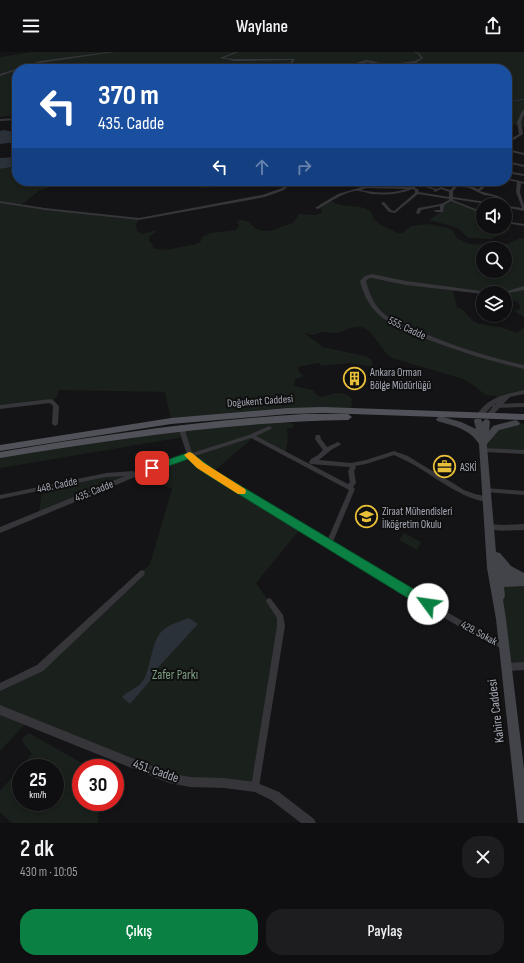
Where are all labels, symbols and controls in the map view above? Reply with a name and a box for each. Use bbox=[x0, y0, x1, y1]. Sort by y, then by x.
icon: menu bbox=[20, 15, 42, 37]
icon: share bbox=[482, 15, 504, 37]
text: Waylane bbox=[236, 16, 288, 37]
text: 370 m bbox=[98, 79, 159, 112]
icon: left bbox=[32, 80, 84, 132]
text: 435. Cadde bbox=[98, 113, 164, 134]
icon: left bbox=[209, 156, 231, 178]
icon: ahead bbox=[251, 156, 273, 178]
icon: right bbox=[293, 156, 315, 178]
map controls bbox=[476, 198, 512, 322]
button: sound bbox=[476, 198, 512, 234]
button: search bbox=[476, 242, 512, 278]
button: layers bbox=[476, 286, 512, 322]
street label: 555. Cadde bbox=[386, 314, 428, 342]
building icon: Ankara Orman Bölge Müdürlüğü bbox=[342, 365, 368, 391]
place label: Ankara Orman Bölge Müdürlüğü bbox=[369, 366, 432, 392]
street label: Doğukent Caddesi bbox=[227, 392, 293, 410]
pin bbox=[135, 451, 169, 485]
office icon: ASKİ bbox=[431, 454, 457, 480]
icon: arrive bbox=[141, 457, 163, 479]
place label: ASKİ bbox=[459, 460, 477, 474]
street label: 448. Cadde bbox=[36, 474, 78, 496]
street label: 435. Cadde bbox=[73, 477, 115, 505]
school or university icon: Ziraat Mühendisleri İlköğretim Okulu bbox=[353, 504, 379, 530]
place label: Ziraat Mühendisleri İlköğretim Okulu bbox=[382, 505, 452, 531]
position arrow bbox=[407, 583, 449, 625]
street label: 429. Sokak bbox=[458, 618, 500, 648]
park label: Zafer Parkı bbox=[152, 667, 198, 683]
street label: Kahire Caddesi bbox=[484, 678, 508, 744]
street label: 451. Cadde bbox=[131, 756, 181, 786]
speed limit sign: 30 bbox=[72, 759, 124, 811]
text: 25 bbox=[29, 768, 47, 792]
text: km/h bbox=[29, 789, 47, 801]
text: 2 dk bbox=[20, 834, 54, 863]
button: close bbox=[462, 836, 504, 878]
text: 430 m · 10:05 bbox=[20, 864, 78, 880]
button: Çıkış bbox=[20, 909, 258, 955]
button: Paylaş bbox=[266, 909, 504, 955]

